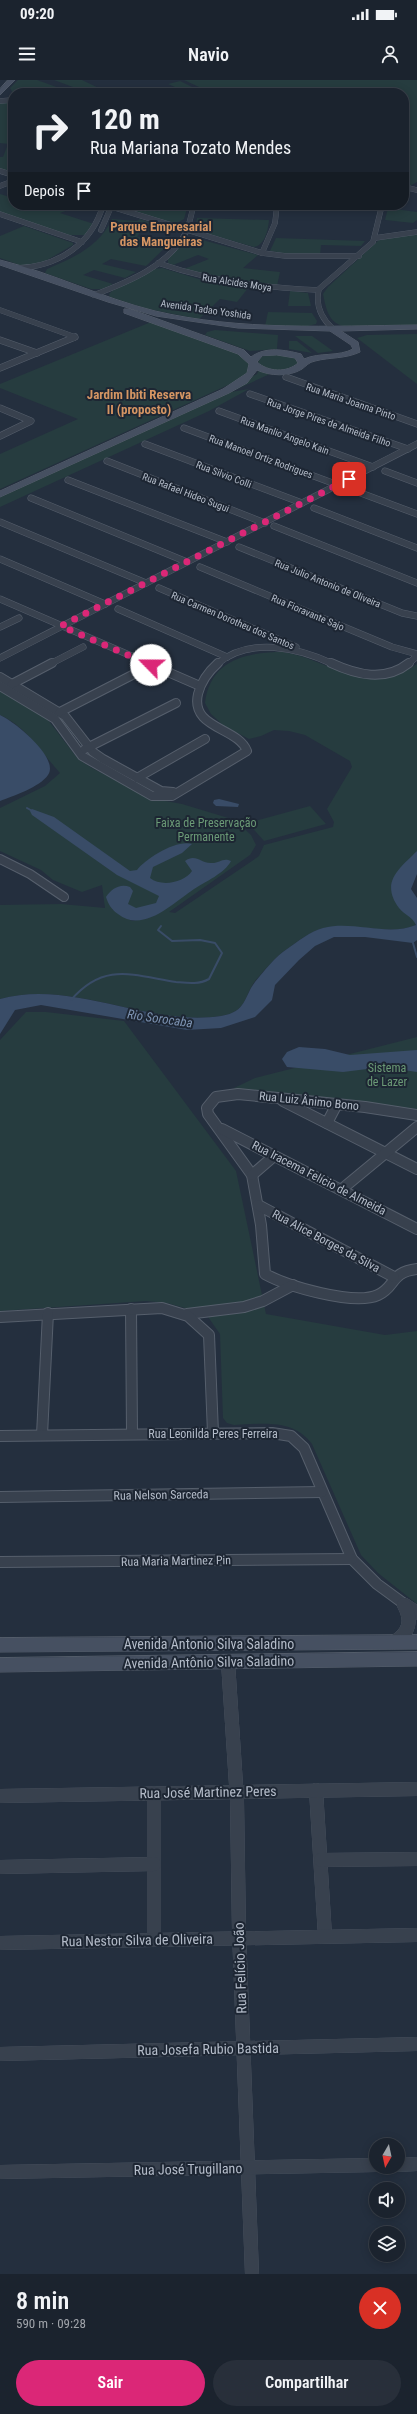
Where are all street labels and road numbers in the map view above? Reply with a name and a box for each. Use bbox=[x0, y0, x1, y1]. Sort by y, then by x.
street label: Rua Alcides Moya bbox=[201, 272, 273, 293]
street label: Avenida Tadao Yoshida bbox=[160, 298, 252, 321]
street label: Rua Maria Joanna Pinto bbox=[305, 381, 397, 422]
street label: Rua Jorge Pires de Almeida Filho bbox=[266, 396, 392, 449]
street label: Rua Manlio Angelo Kain bbox=[239, 414, 331, 457]
street label: Rua Manoel Ortiz Rodrigues bbox=[207, 433, 315, 481]
street label: Rua Silvio Colli bbox=[195, 459, 253, 490]
street label: Rua Rafael Hideo Sugui bbox=[141, 471, 231, 514]
street label: Rua Julio Antonio de Oliveira bbox=[273, 557, 383, 610]
street label: Rua Carmen Dorotheu dos Santos bbox=[170, 590, 296, 652]
street label: Rua Fioravante Sajo bbox=[270, 592, 346, 633]
street label: Rua Luiz Ânimo Bono bbox=[258, 1088, 360, 1113]
street label: Rua Iracema Felício de Almeida bbox=[250, 1138, 389, 1218]
street label: Rua Alice Borges da Silva bbox=[270, 1207, 382, 1275]
street label: Rua Leonilda Peres Ferreira bbox=[148, 1427, 278, 1441]
street label: Rua Nelson Sarceda bbox=[113, 1487, 209, 1503]
street label: Rua Maria Martinez Pin bbox=[121, 1553, 231, 1569]
street label: Avenida Antonio Silva Saladino bbox=[124, 1636, 294, 1652]
street label: Avenida Antônio Silva Saladino bbox=[124, 1653, 294, 1671]
street label: Rua José Martinez Peres bbox=[139, 1783, 277, 1801]
street label: Rua Felício João bbox=[230, 1922, 250, 2014]
street label: Rua Nestor Silva de Oliveira bbox=[61, 1931, 213, 1949]
street label: Rua Josefa Rubio Bastida bbox=[137, 2040, 279, 2058]
street label: Rua José Trugillano bbox=[134, 2160, 242, 2178]

